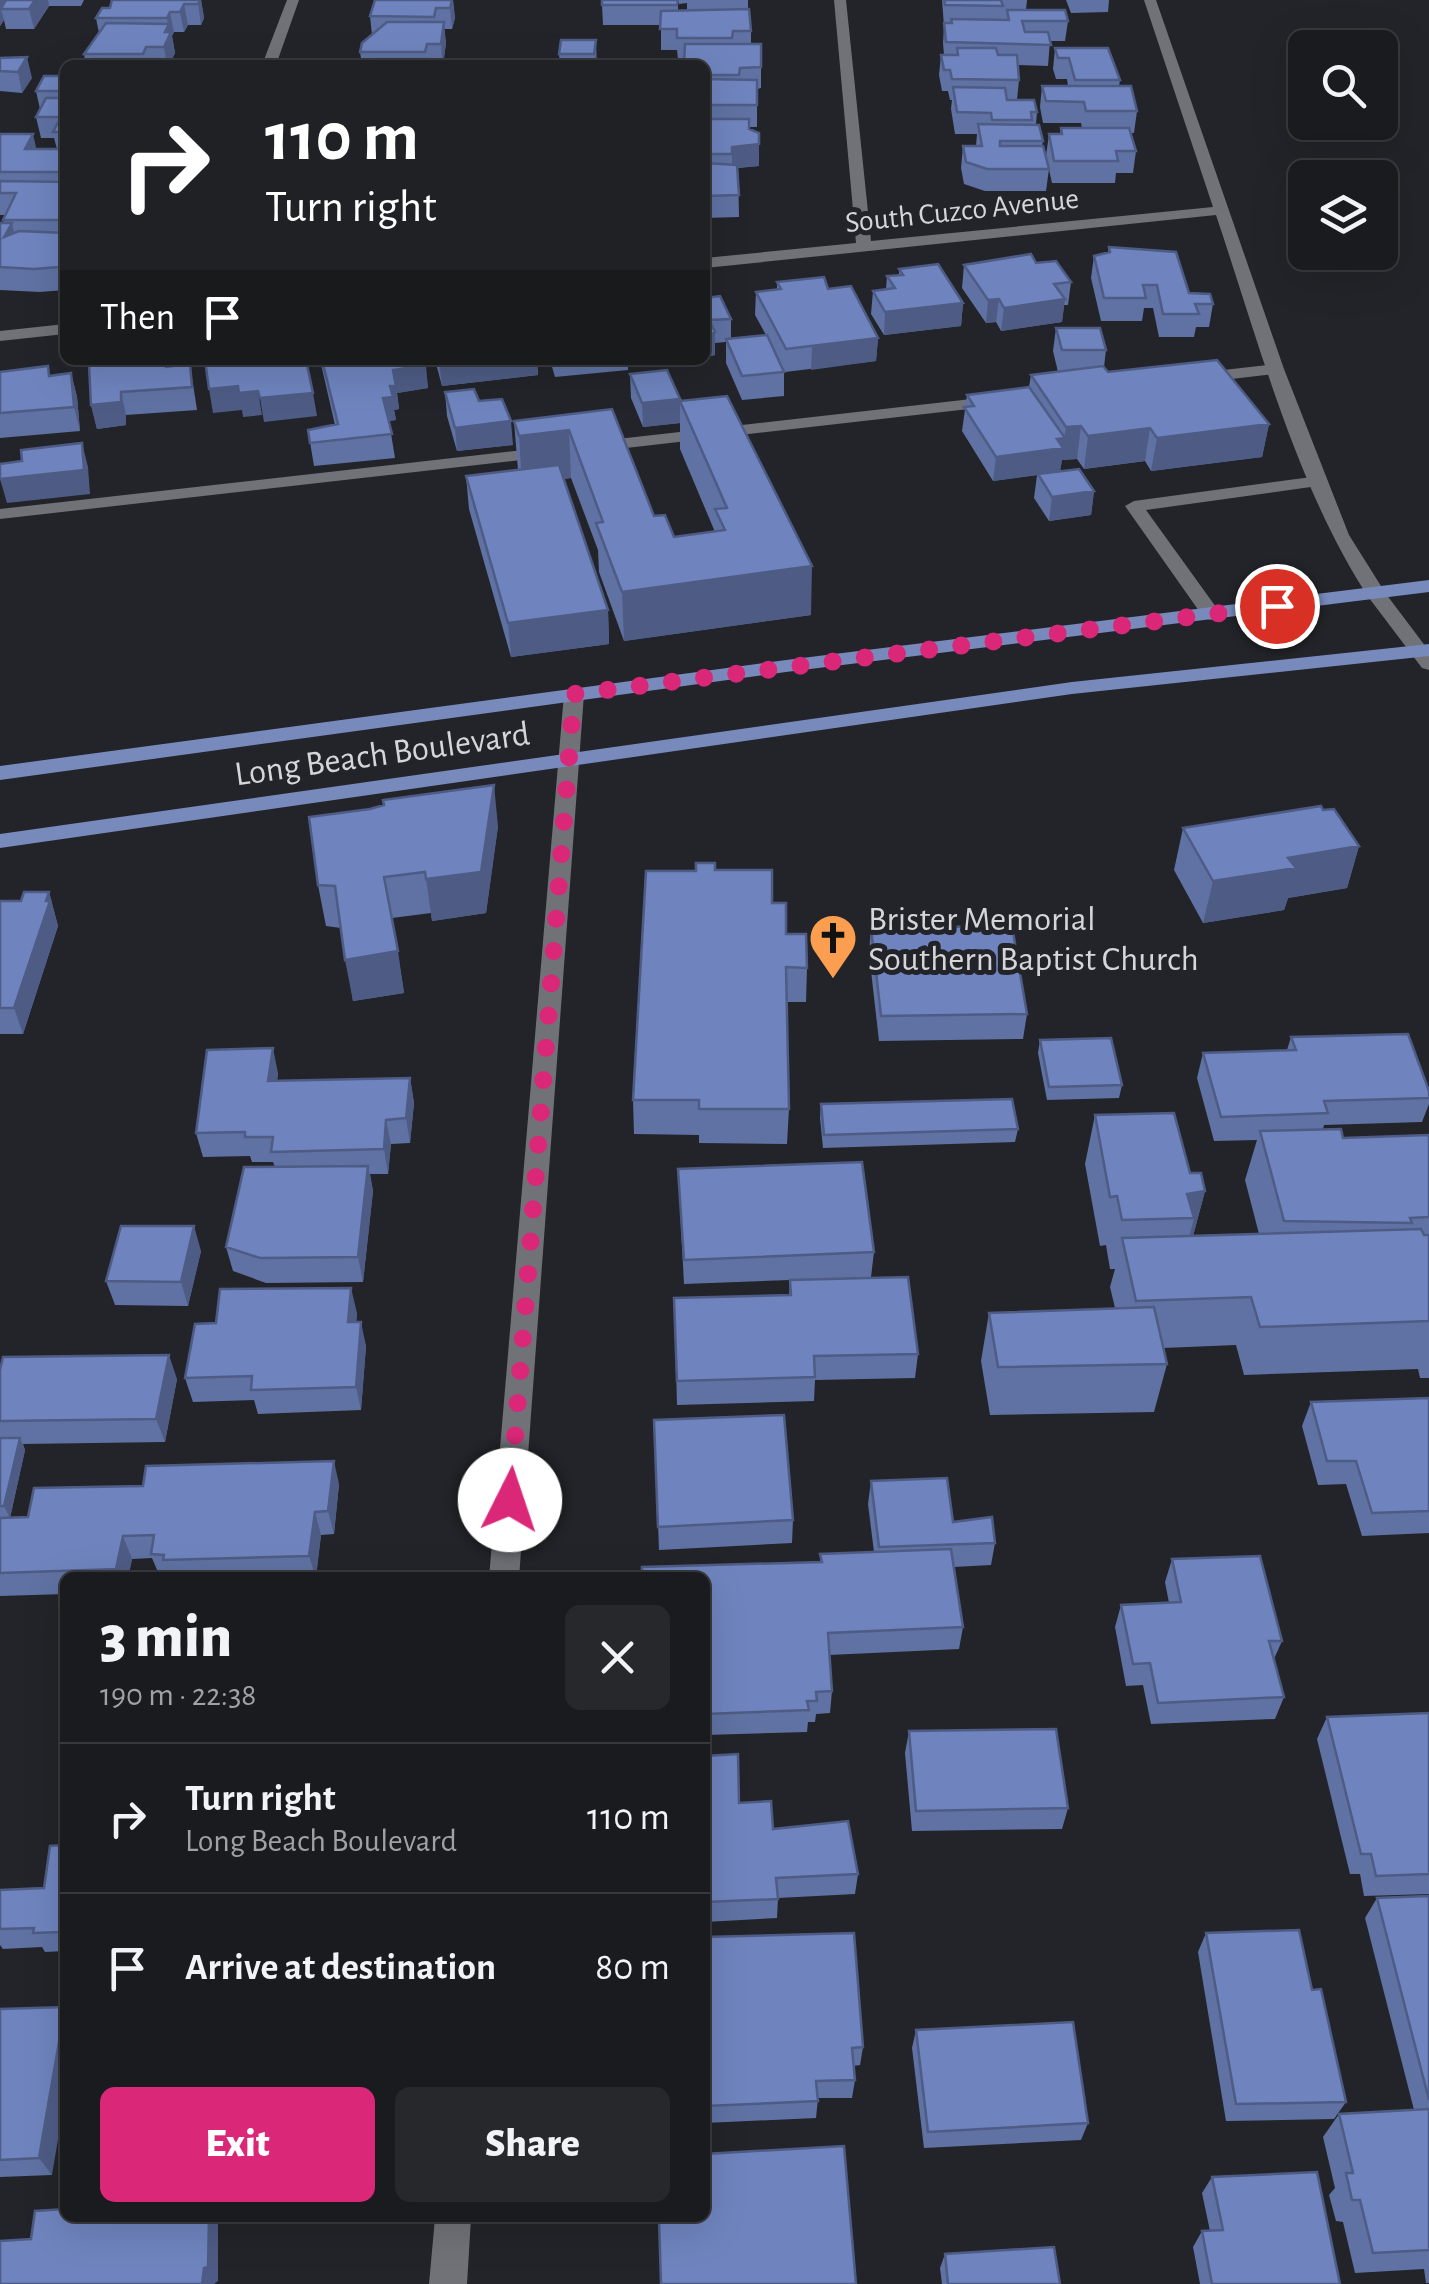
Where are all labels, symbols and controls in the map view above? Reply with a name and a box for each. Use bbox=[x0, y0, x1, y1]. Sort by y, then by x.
map controls bbox=[1288, 30, 1398, 270]
button: search bbox=[1288, 30, 1398, 140]
icon: right bbox=[100, 100, 230, 230]
text: 110 m bbox=[265, 103, 419, 173]
button: layers bbox=[1288, 160, 1398, 270]
street label: South Cuzco Avenue bbox=[844, 184, 1080, 238]
text: Turn right bbox=[265, 185, 437, 230]
icon: arrive bbox=[195, 290, 250, 345]
text: Then bbox=[100, 299, 175, 337]
pin bbox=[1235, 564, 1320, 649]
icon: arrive bbox=[1250, 579, 1305, 634]
street label: Long Beach Boulevard bbox=[232, 716, 532, 793]
place label: Brister Memorial Southern Baptist Church bbox=[868, 902, 1199, 977]
church icon: Brister Memorial Southern Baptist Church bbox=[807, 912, 859, 980]
position arrow bbox=[458, 1448, 562, 1552]
button: close bbox=[565, 1605, 670, 1710]
text: 3 min bbox=[100, 1608, 232, 1668]
text: 190 m · 22:38 bbox=[100, 1679, 257, 1711]
text: Turn right bbox=[185, 1780, 335, 1818]
icon: right bbox=[100, 1791, 155, 1846]
text: 110 m bbox=[587, 1799, 670, 1837]
text: Long Beach Boulevard bbox=[185, 1825, 457, 1857]
icon: arrive bbox=[100, 1941, 155, 1996]
text: Arrive at destination bbox=[185, 1949, 496, 1987]
text: 80 m bbox=[595, 1949, 670, 1987]
button: Exit bbox=[100, 2087, 375, 2202]
button: Share bbox=[395, 2087, 670, 2202]

